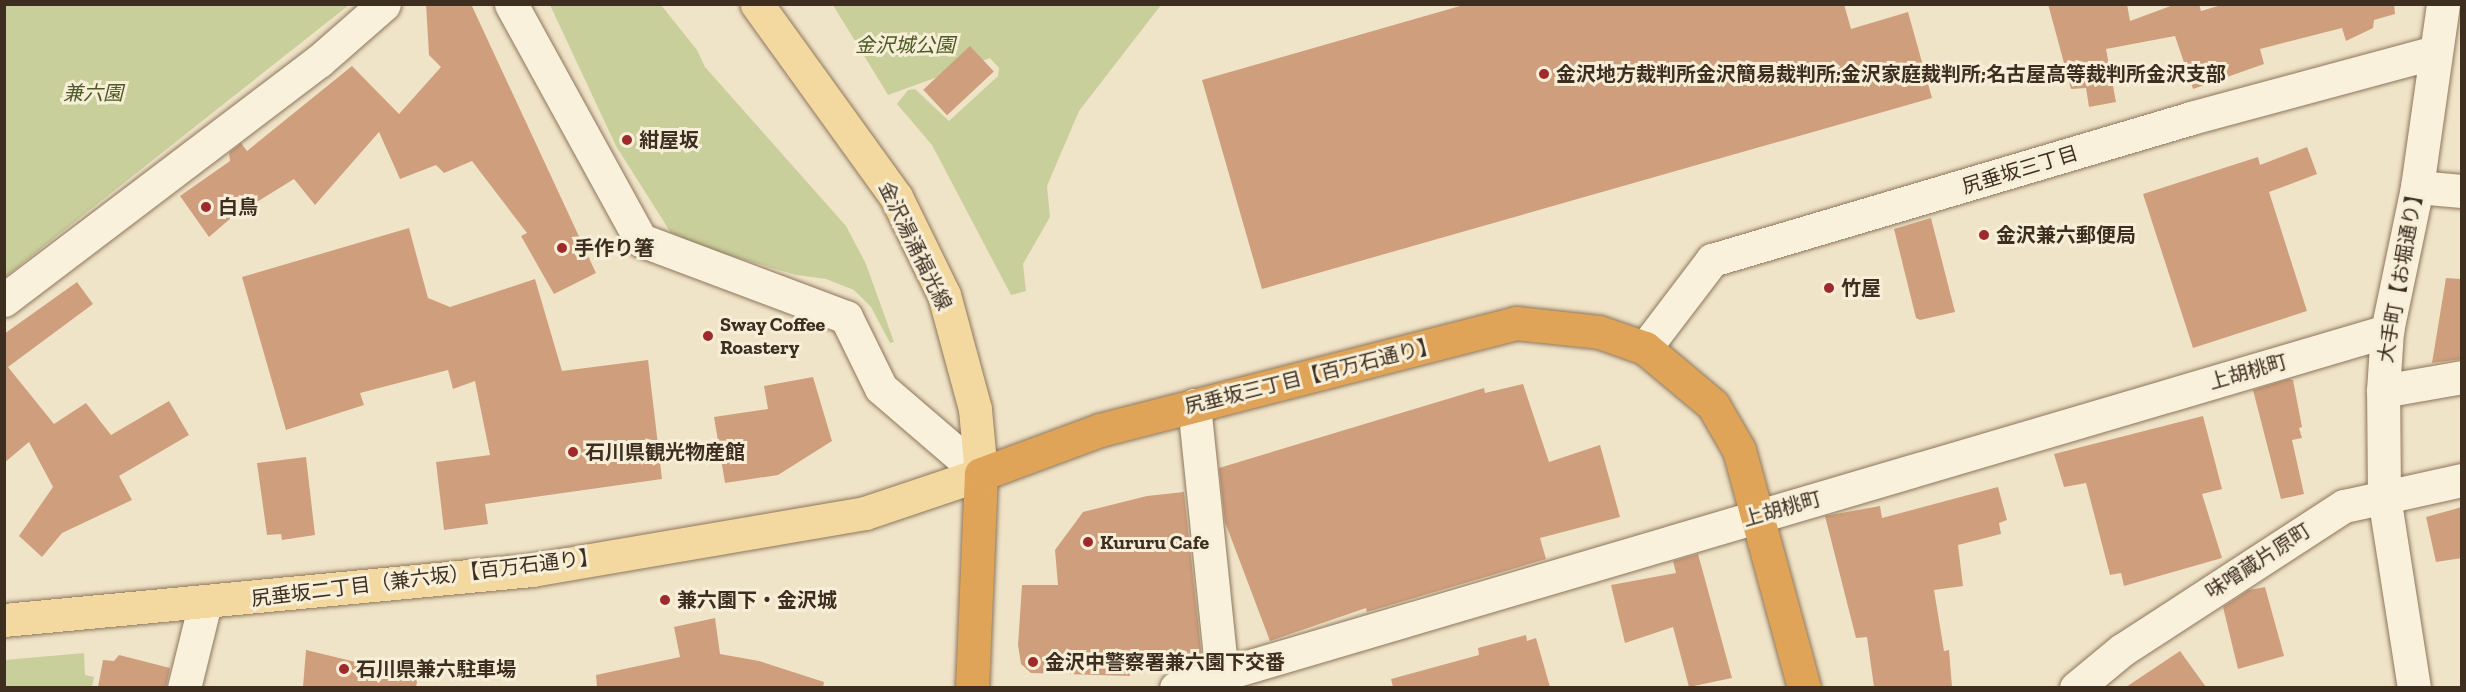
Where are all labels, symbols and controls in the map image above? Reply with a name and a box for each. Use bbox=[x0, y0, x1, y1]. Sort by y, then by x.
park label: 金沢城公園 bbox=[855, 33, 955, 57]
place label: 金沢地方裁判所金沢簡易裁判所;金沢家庭裁判所;名古屋高等裁判所金沢支部 bbox=[1556, 62, 2226, 86]
marker: 金沢地方裁判所金沢簡易裁判所;金沢家庭裁判所;名古屋高等裁判所金沢支部 bbox=[1537, 67, 1551, 81]
park label: 兼六園 bbox=[63, 81, 123, 105]
place label: 紺屋坂 bbox=[639, 128, 699, 152]
marker: 紺屋坂 bbox=[620, 133, 634, 147]
street label: 尻垂坂三丁目 bbox=[1959, 141, 2081, 199]
street label: 金沢湯涌福光線 bbox=[874, 178, 956, 314]
street label: 大手町【お堀通り】 bbox=[2374, 183, 2428, 365]
place label: 白鳥 bbox=[218, 195, 258, 219]
marker: 白鳥 bbox=[199, 200, 213, 214]
place label: 金沢兼六郵便局 bbox=[1996, 223, 2136, 247]
marker: 金沢兼六郵便局 bbox=[1977, 228, 1991, 242]
place label: 手作り箸 bbox=[574, 236, 654, 260]
marker: 手作り箸 bbox=[555, 241, 569, 255]
place label: 竹屋 bbox=[1841, 276, 1881, 300]
marker: 竹屋 bbox=[1822, 281, 1836, 295]
place label: Sway Coffee Roastery bbox=[720, 312, 826, 359]
marker: Sway Coffee Roastery bbox=[701, 329, 715, 343]
street label: 尻垂坂三丁目【百万石通り】 bbox=[1182, 333, 1440, 419]
street label: 上胡桃町 bbox=[2206, 349, 2290, 395]
place label: 石川県観光物産館 bbox=[585, 440, 745, 464]
marker: 石川県観光物産館 bbox=[566, 445, 580, 459]
street label: 上胡桃町 bbox=[1740, 486, 1824, 532]
street label: 味噌蔵片原町 bbox=[2201, 518, 2315, 604]
place label: Kururu Cafe bbox=[1100, 530, 1209, 554]
marker: Kururu Cafe bbox=[1081, 535, 1095, 549]
street label: 尻垂坂二丁目（兼六坂）【百万石通り】 bbox=[250, 545, 600, 611]
place label: 兼六園下・金沢城 bbox=[677, 588, 837, 612]
marker: 兼六園下・金沢城 bbox=[658, 593, 672, 607]
place label: 金沢中警察署兼六園下交番 bbox=[1045, 650, 1285, 674]
marker: 金沢中警察署兼六園下交番 bbox=[1026, 655, 1040, 669]
place label: 石川県兼六駐車場 bbox=[356, 657, 516, 681]
marker: 石川県兼六駐車場 bbox=[337, 662, 351, 676]

